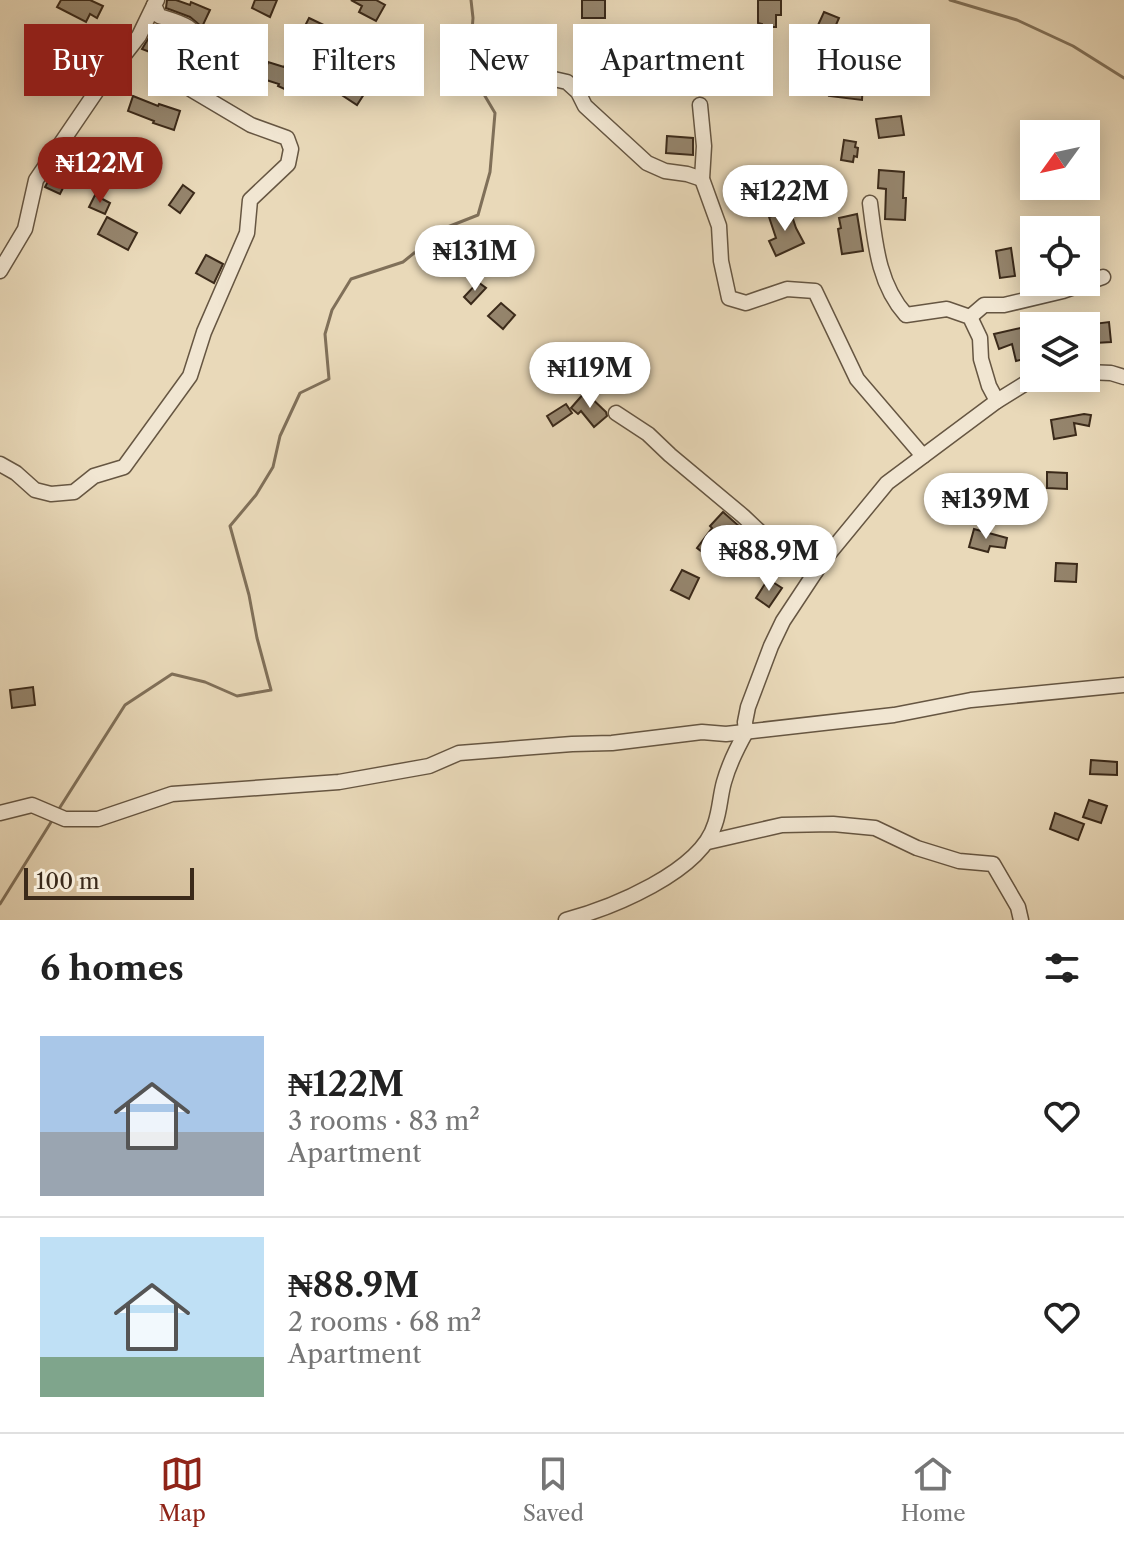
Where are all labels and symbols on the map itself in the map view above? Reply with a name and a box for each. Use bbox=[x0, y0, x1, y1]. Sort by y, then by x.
north arrow bbox=[1020, 120, 1100, 200]
pin: ₦122M bbox=[44, 137, 156, 205]
pin: ₦122M bbox=[729, 165, 841, 233]
pin: ₦131M bbox=[419, 225, 531, 293]
pin: ₦119M bbox=[534, 342, 646, 410]
pin: ₦139M bbox=[930, 473, 1042, 541]
pin: ₦88.9M bbox=[704, 525, 834, 593]
scale bar bbox=[24, 864, 194, 900]

